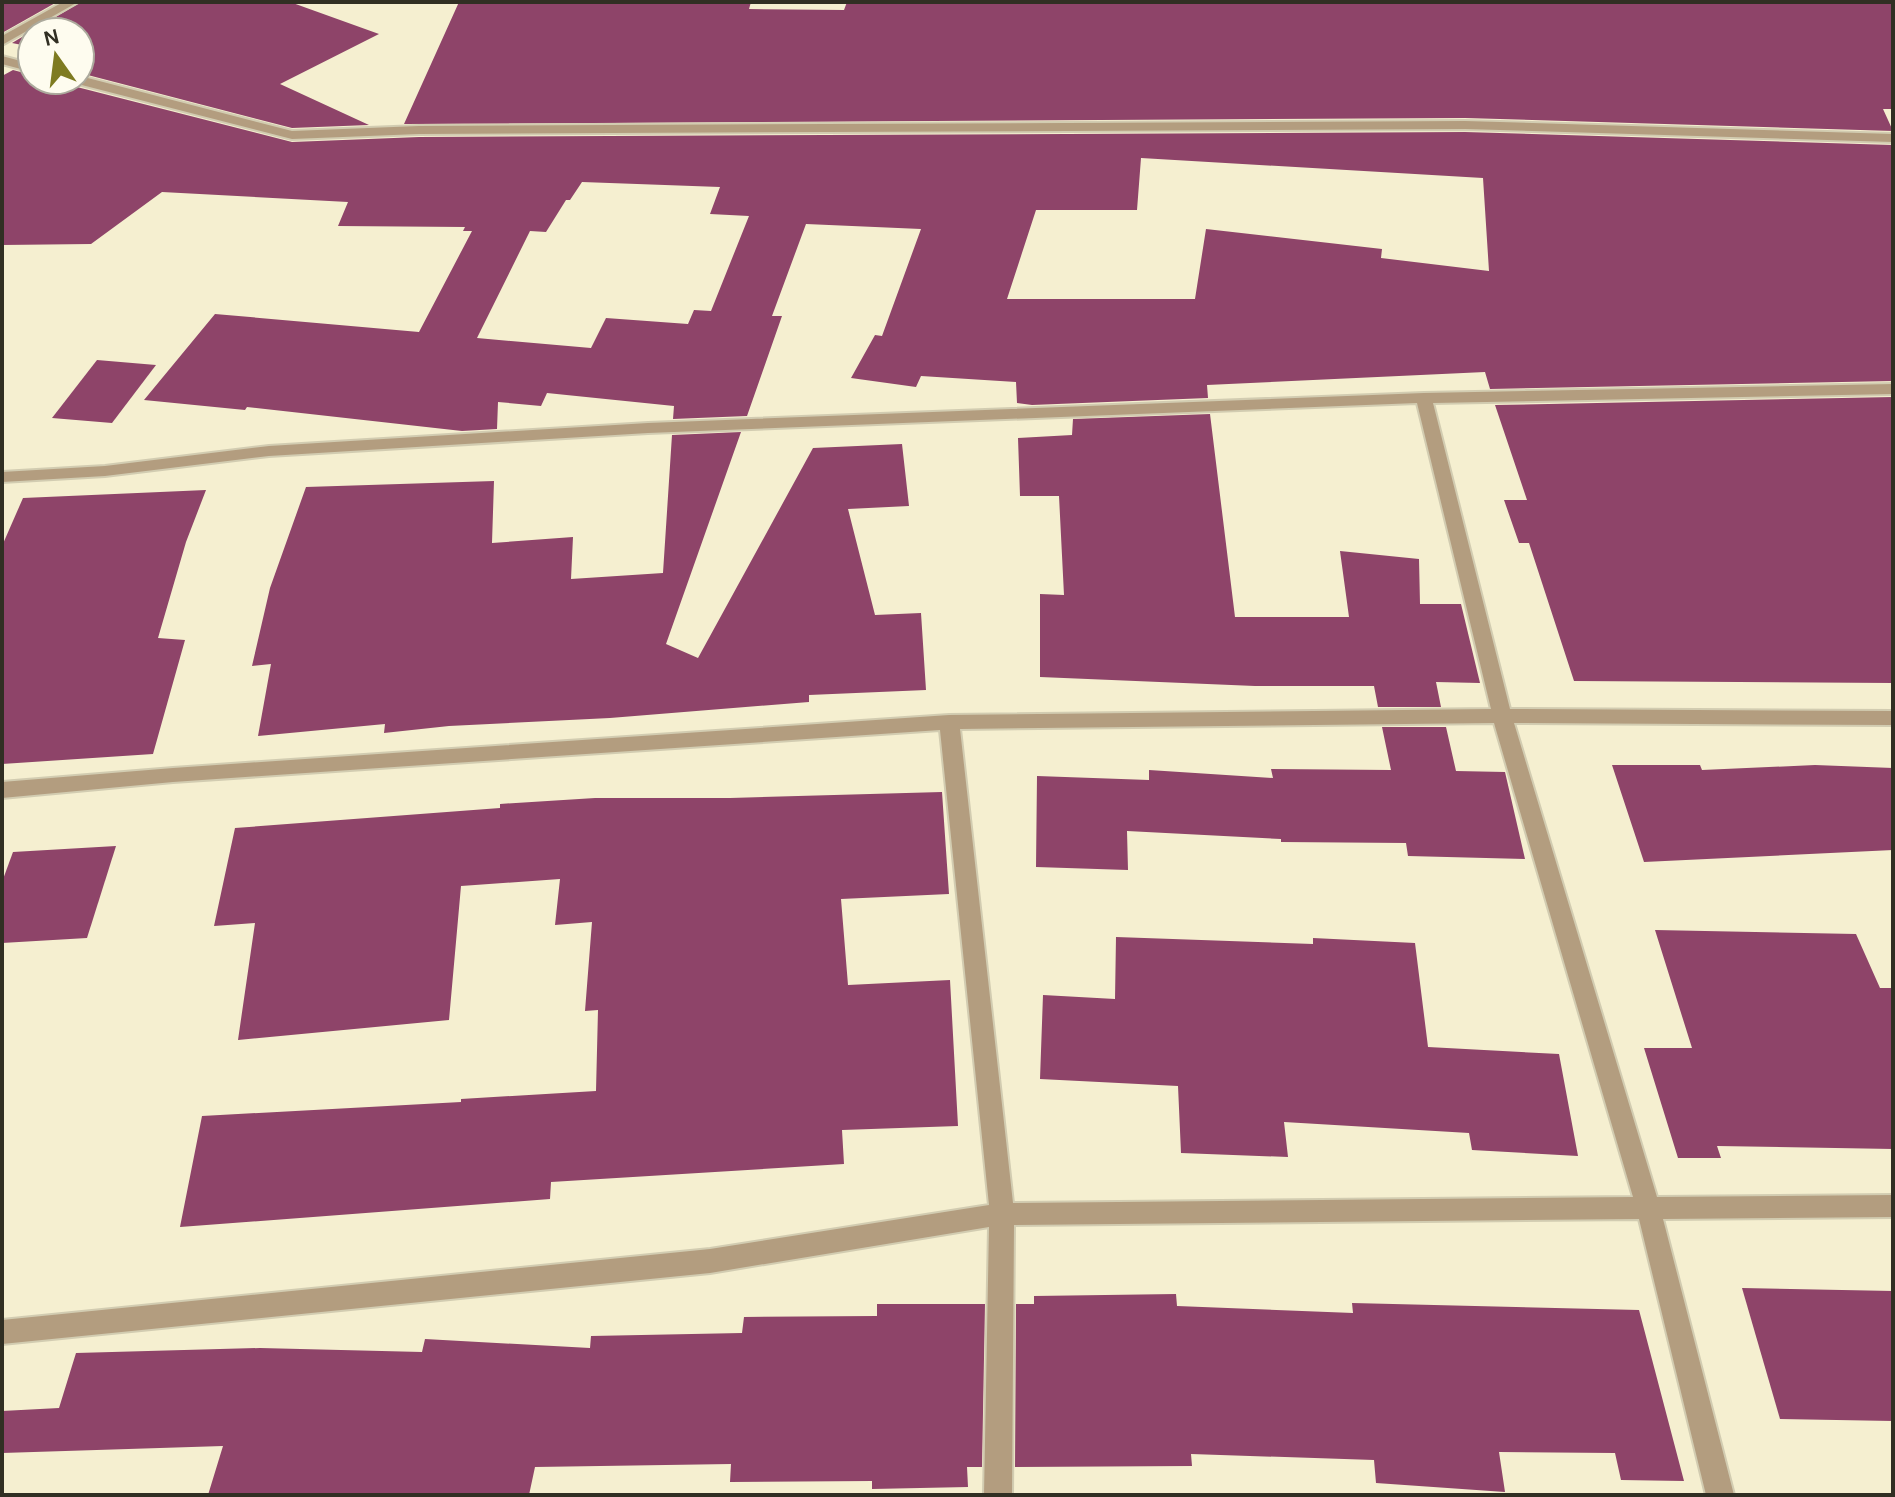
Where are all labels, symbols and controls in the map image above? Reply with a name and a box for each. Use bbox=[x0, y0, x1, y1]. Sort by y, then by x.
north arrow bbox=[16, 16, 96, 96]
text: N bbox=[41, 23, 62, 52]

